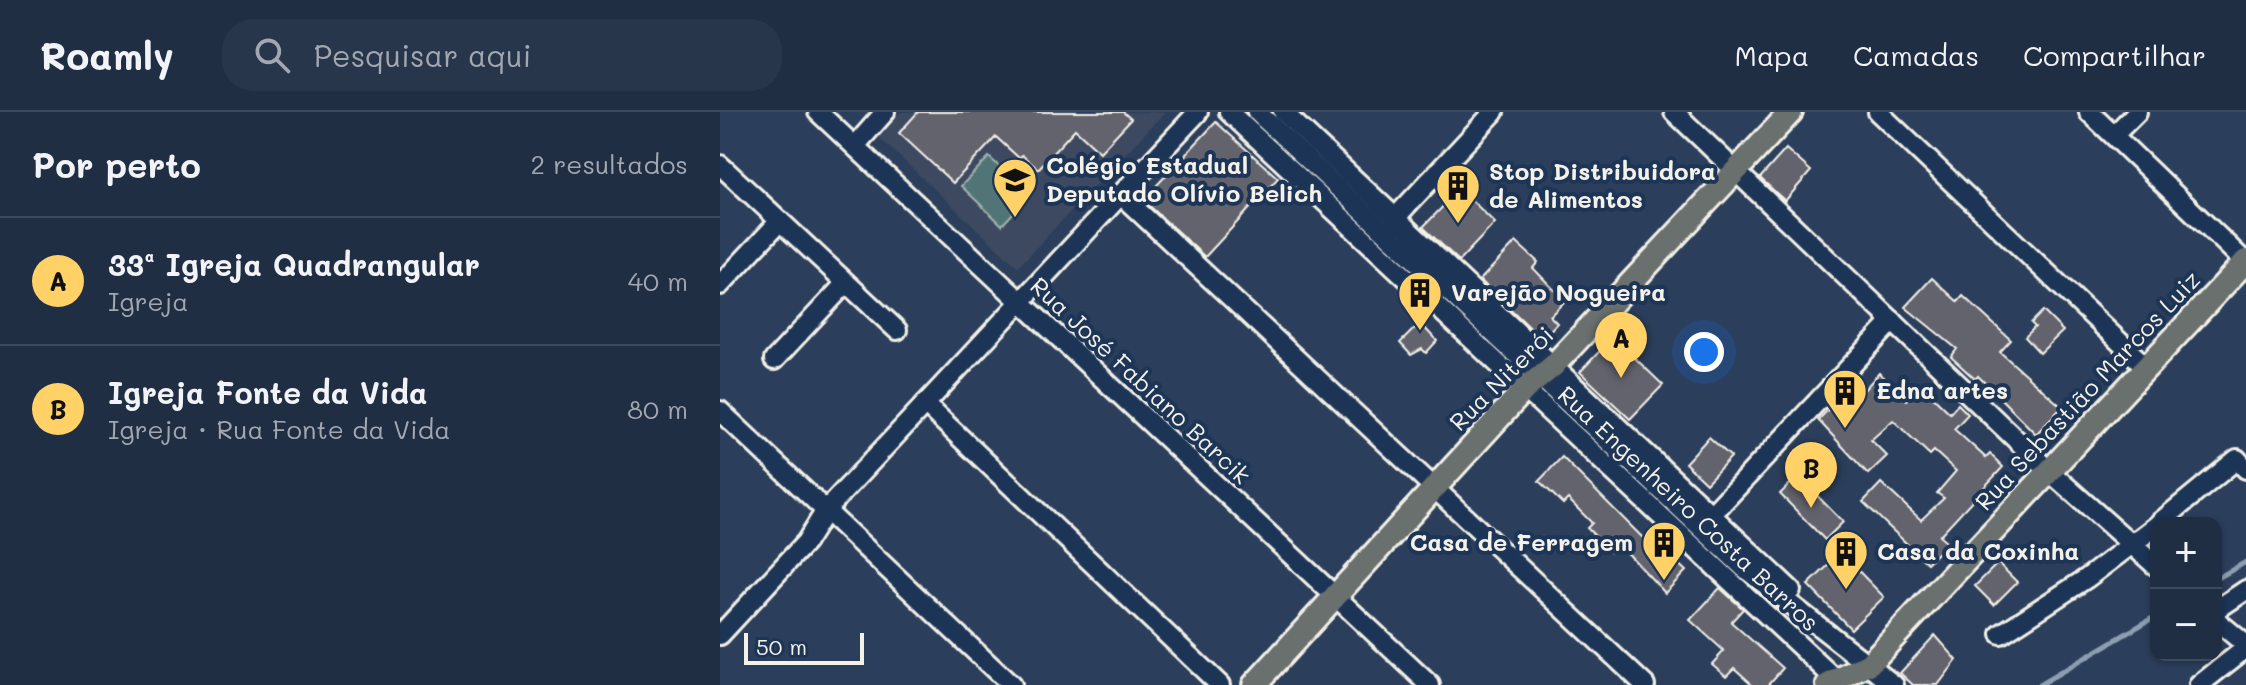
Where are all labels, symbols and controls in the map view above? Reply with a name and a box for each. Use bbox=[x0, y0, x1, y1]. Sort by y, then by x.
search box bbox=[222, 19, 782, 91]
text: Roamly bbox=[40, 30, 174, 80]
icon: search bbox=[250, 33, 294, 77]
text: Pesquisar aqui bbox=[314, 35, 531, 75]
text: Mapa bbox=[1735, 37, 1809, 73]
text: Camadas bbox=[1853, 37, 1979, 73]
text: Compartilhar bbox=[2023, 37, 2206, 73]
text: Por perto bbox=[32, 142, 201, 187]
text: 2 resultados bbox=[530, 147, 688, 181]
place label: Colégio Estadual Deputado Olívio Belich bbox=[1046, 149, 1322, 208]
place label: Stop Distribuidora de Alimentos bbox=[1489, 155, 1716, 214]
school or university icon: Colégio Estadual Deputado Olívio Belich bbox=[991, 156, 1039, 219]
building icon: Stop Distribuidora de Alimentos bbox=[1434, 162, 1482, 225]
text: 33ª Igreja Quadrangular bbox=[108, 244, 480, 284]
text: A bbox=[49, 264, 67, 298]
text: 40 m bbox=[628, 264, 688, 298]
street label: Rua Sebastião Marcos Luiz bbox=[1968, 264, 2206, 516]
building icon: Varejão Nogueira bbox=[1396, 269, 1444, 332]
street label: Rua José Fabiano Barcik bbox=[1024, 270, 1258, 490]
place label: Varejão Nogueira bbox=[1451, 276, 1666, 307]
text: Igreja bbox=[108, 284, 189, 318]
pin: A bbox=[1595, 312, 1647, 378]
street label: Rua Niterói bbox=[1442, 319, 1560, 437]
your location bbox=[1684, 332, 1724, 372]
building icon: Edna artes bbox=[1821, 367, 1869, 430]
text: Igreja Fonte da Vida bbox=[108, 372, 427, 412]
place label: Edna artes bbox=[1876, 374, 2008, 405]
street label: Rua Engenheiro Costa Barros bbox=[1552, 380, 1824, 638]
text: B bbox=[49, 392, 67, 426]
text: 80 m bbox=[627, 392, 688, 426]
text: Igreja · Rua Fonte da Vida bbox=[108, 412, 451, 446]
pin: B bbox=[1785, 442, 1837, 508]
map controls bbox=[2150, 517, 2222, 661]
button: + bbox=[2150, 517, 2222, 589]
building icon: Casa de Ferragem bbox=[1640, 519, 1688, 582]
place label: Casa de Ferragem bbox=[1410, 526, 1633, 557]
building icon: Casa da Coxinha bbox=[1822, 528, 1870, 591]
place label: Casa da Coxinha bbox=[1877, 535, 2079, 566]
button: − bbox=[2150, 589, 2222, 661]
scale bar bbox=[744, 629, 864, 665]
text: 50 m bbox=[756, 632, 807, 661]

